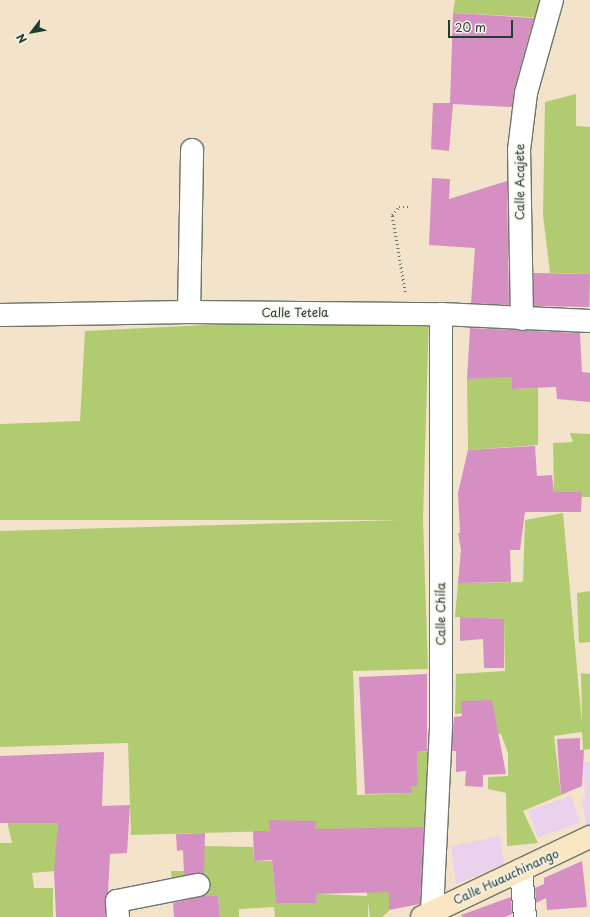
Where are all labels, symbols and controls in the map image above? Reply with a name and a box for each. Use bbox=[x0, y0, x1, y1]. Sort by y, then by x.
north arrow bbox=[12, 12, 52, 52]
scale bar bbox=[450, 12, 515, 38]
text: 20 m bbox=[455, 18, 486, 36]
text: N bbox=[12, 30, 31, 47]
street label: Calle Acajete bbox=[513, 144, 527, 220]
street label: Calle Tetela bbox=[261, 306, 329, 320]
street label: Calle Chila bbox=[434, 582, 448, 646]
street label: Calle Huauchinango bbox=[450, 846, 562, 908]

